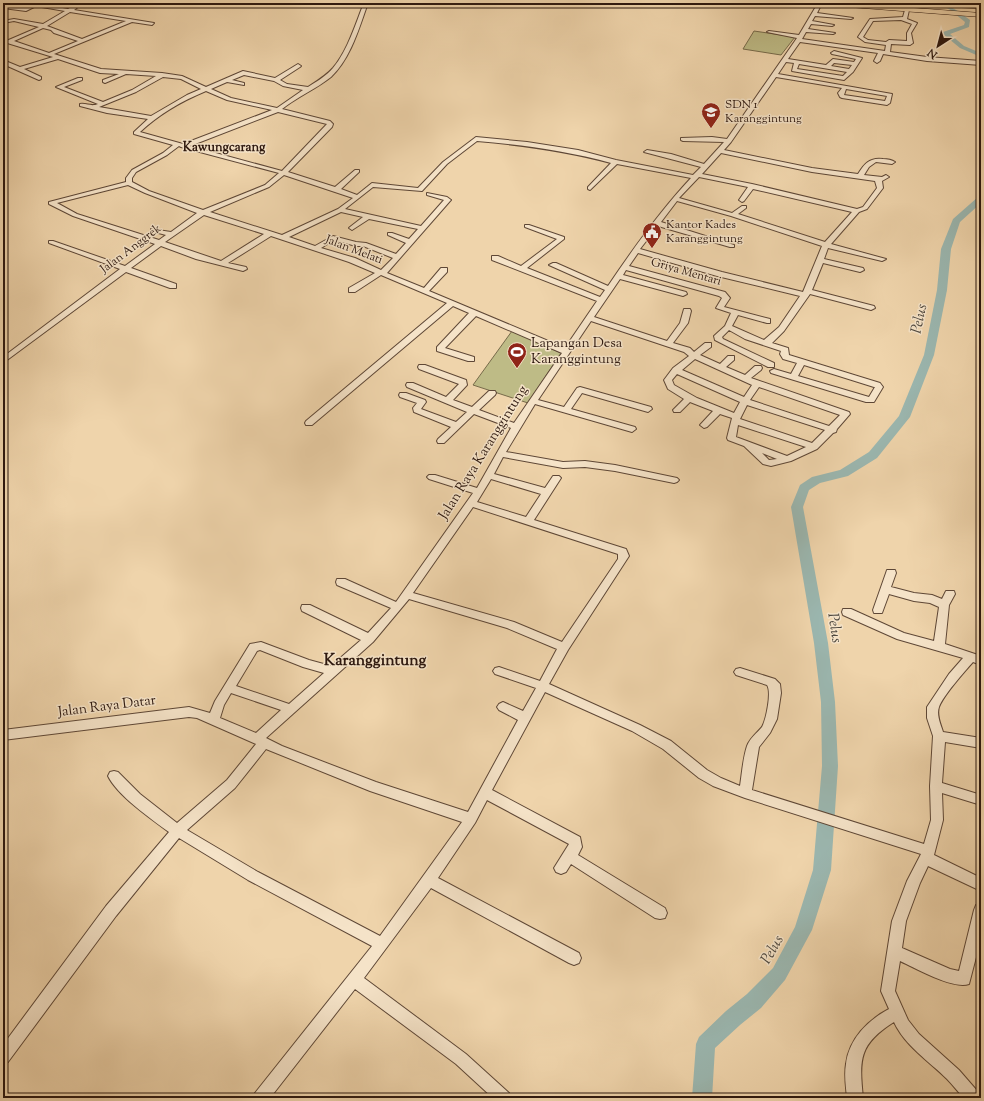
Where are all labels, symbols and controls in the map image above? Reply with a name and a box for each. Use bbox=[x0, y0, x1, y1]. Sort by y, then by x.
north arrow bbox=[918, 26, 958, 66]
text: N bbox=[924, 44, 942, 63]
place label: SDN 1 Karanggintung bbox=[725, 96, 802, 128]
school or university icon: SDN 1 Karanggintung bbox=[700, 101, 722, 129]
district label: Kawungcarang bbox=[183, 139, 266, 157]
place label: Kantor Kades Karanggintung bbox=[666, 216, 743, 248]
street label: Jalan Anggrek bbox=[96, 220, 166, 279]
public building icon: Kantor Kades Karanggintung bbox=[641, 221, 663, 249]
street label: Jalan Melati bbox=[322, 230, 386, 269]
street label: Griya Mentari bbox=[649, 253, 724, 291]
water label: Pelus bbox=[907, 302, 933, 336]
place label: Lapangan Desa Karanggintung bbox=[531, 334, 623, 370]
sports icon: Lapangan Desa Karanggintung bbox=[506, 341, 528, 369]
street label: Jalan Raya Karanggintung bbox=[434, 382, 534, 525]
water label: Pelus bbox=[821, 612, 847, 644]
district label: Karanggintung bbox=[324, 650, 426, 673]
street label: Jalan Raya Datar bbox=[56, 691, 158, 723]
water label: Pelus bbox=[756, 932, 790, 968]

